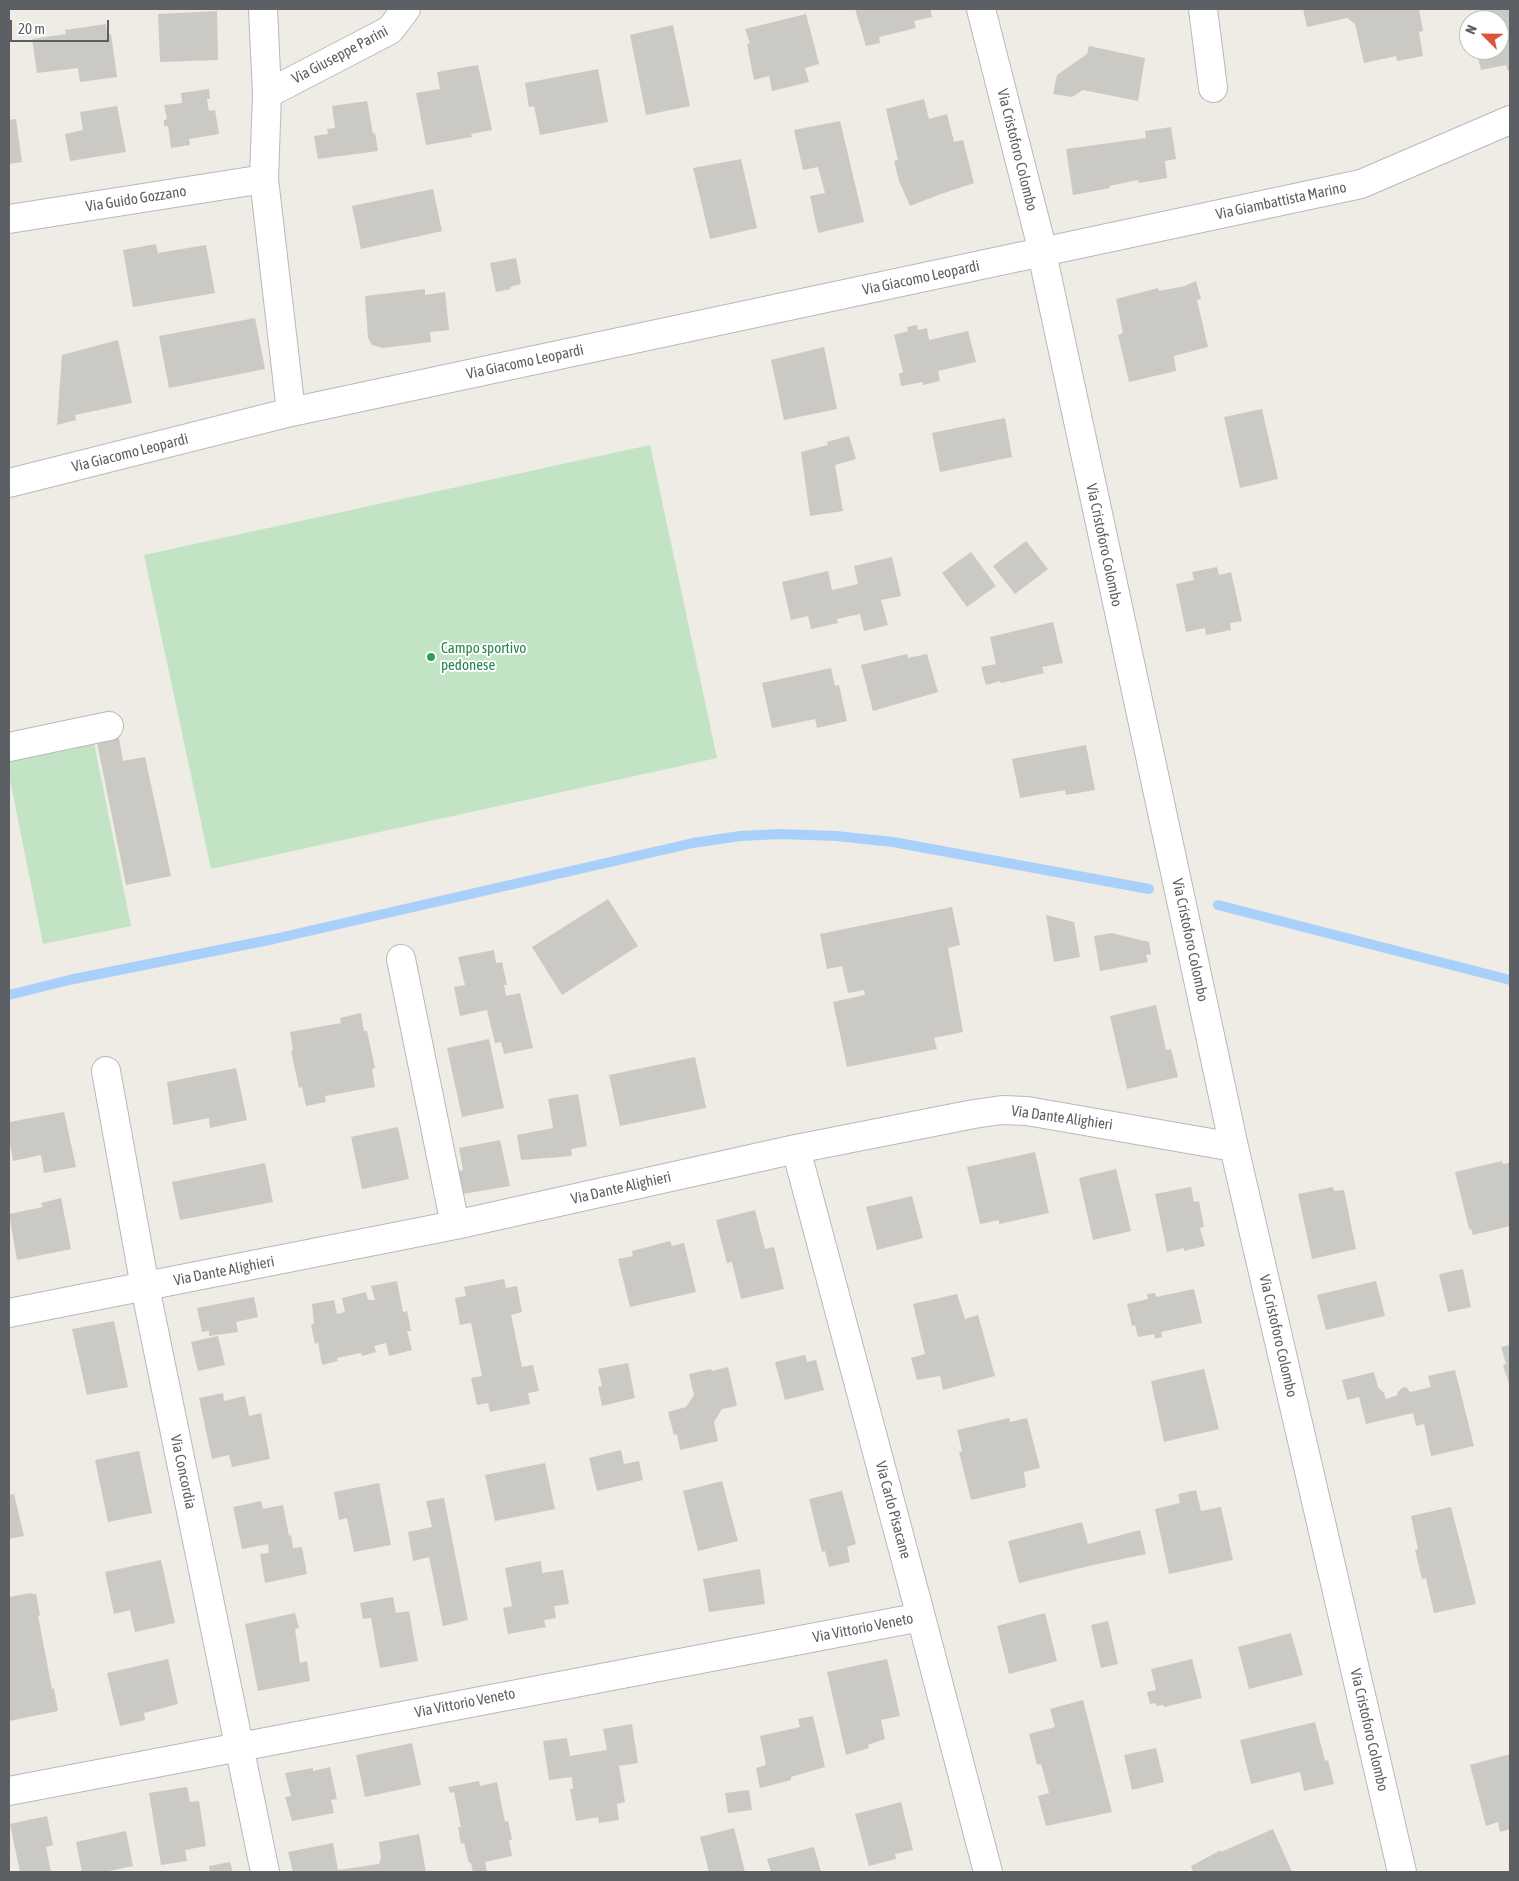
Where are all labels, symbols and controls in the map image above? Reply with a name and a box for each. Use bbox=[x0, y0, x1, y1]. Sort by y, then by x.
scale bar bbox=[12, 10, 111, 42]
north arrow bbox=[1459, 10, 1509, 60]
text: 20 m bbox=[18, 20, 45, 37]
street label: Via Giuseppe Parini bbox=[289, 22, 391, 88]
text: N bbox=[1462, 23, 1480, 36]
street label: Via Cristoforo Colombo bbox=[993, 87, 1041, 213]
street label: Via Giambattista Marino bbox=[1214, 178, 1348, 224]
street label: Via Guido Gozzano bbox=[84, 182, 188, 216]
street label: Via Giacomo Leopardi bbox=[861, 257, 981, 299]
street label: Via Giacomo Leopardi bbox=[465, 341, 585, 383]
street label: Via Giacomo Leopardi bbox=[70, 430, 190, 476]
street label: Via Cristoforo Colombo bbox=[1082, 482, 1126, 608]
place label: Campo sportivo pedonese bbox=[441, 639, 526, 674]
marker: Campo sportivo pedonese bbox=[425, 651, 437, 663]
street label: Via Cristoforo Colombo bbox=[1168, 877, 1212, 1003]
street label: Via Dante Alighieri bbox=[1010, 1102, 1114, 1134]
street label: Via Dante Alighieri bbox=[569, 1168, 673, 1208]
street label: Via Dante Alighieri bbox=[172, 1252, 276, 1290]
street label: Via Cristoforo Colombo bbox=[1255, 1273, 1301, 1399]
street label: Via Concordia bbox=[166, 1433, 200, 1511]
street label: Via Carlo Pisacane bbox=[871, 1459, 915, 1561]
street label: Via Vittorio Veneto bbox=[811, 1609, 915, 1647]
street label: Via Cristoforo Colombo bbox=[1346, 1667, 1392, 1793]
street label: Via Vittorio Veneto bbox=[413, 1684, 517, 1722]

